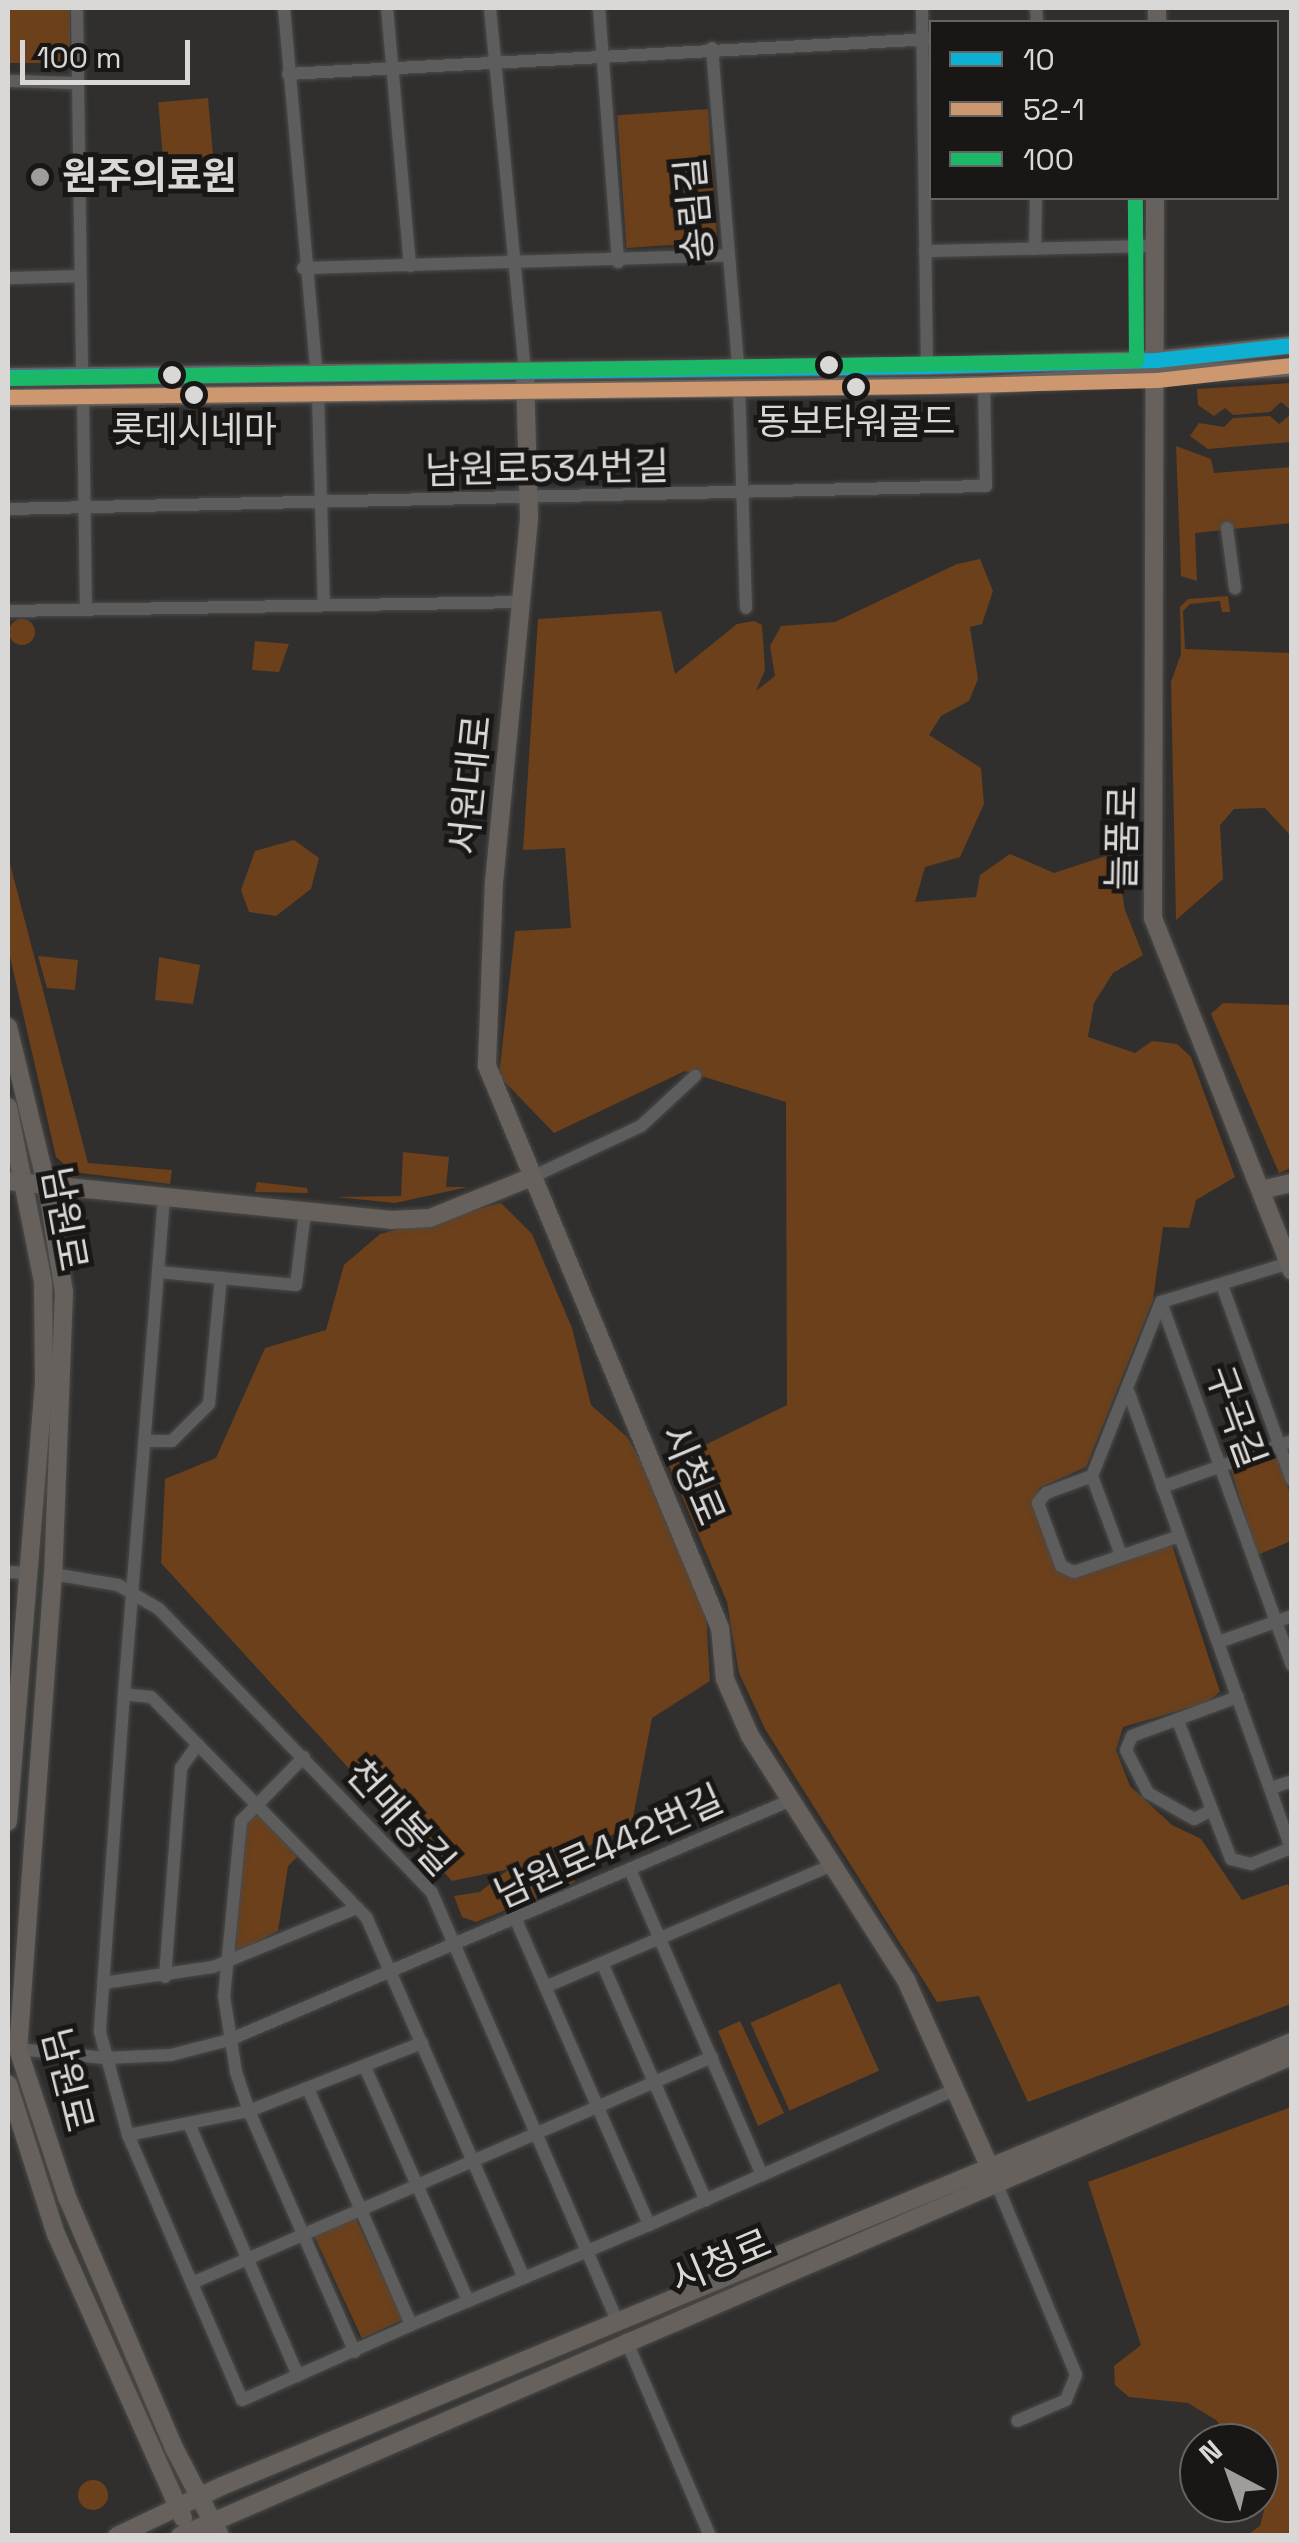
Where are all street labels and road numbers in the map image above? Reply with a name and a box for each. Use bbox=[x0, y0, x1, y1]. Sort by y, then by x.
street label: 송림길 bbox=[668, 156, 722, 264]
street label: 남원로534번길 bbox=[424, 444, 670, 494]
street label: 서원대로 bbox=[441, 713, 501, 857]
street label: 늘품로 bbox=[1099, 785, 1147, 891]
street label: 남원로 bbox=[32, 1163, 96, 1275]
street label: 구곡길 bbox=[1196, 1360, 1274, 1474]
street label: 시청로 bbox=[651, 1418, 733, 1532]
street label: 천매봉길 bbox=[336, 1751, 464, 1885]
street label: 남원로442번길 bbox=[488, 1776, 730, 1918]
street label: 남원로 bbox=[32, 2024, 102, 2136]
street label: 시청로 bbox=[664, 2221, 778, 2303]

